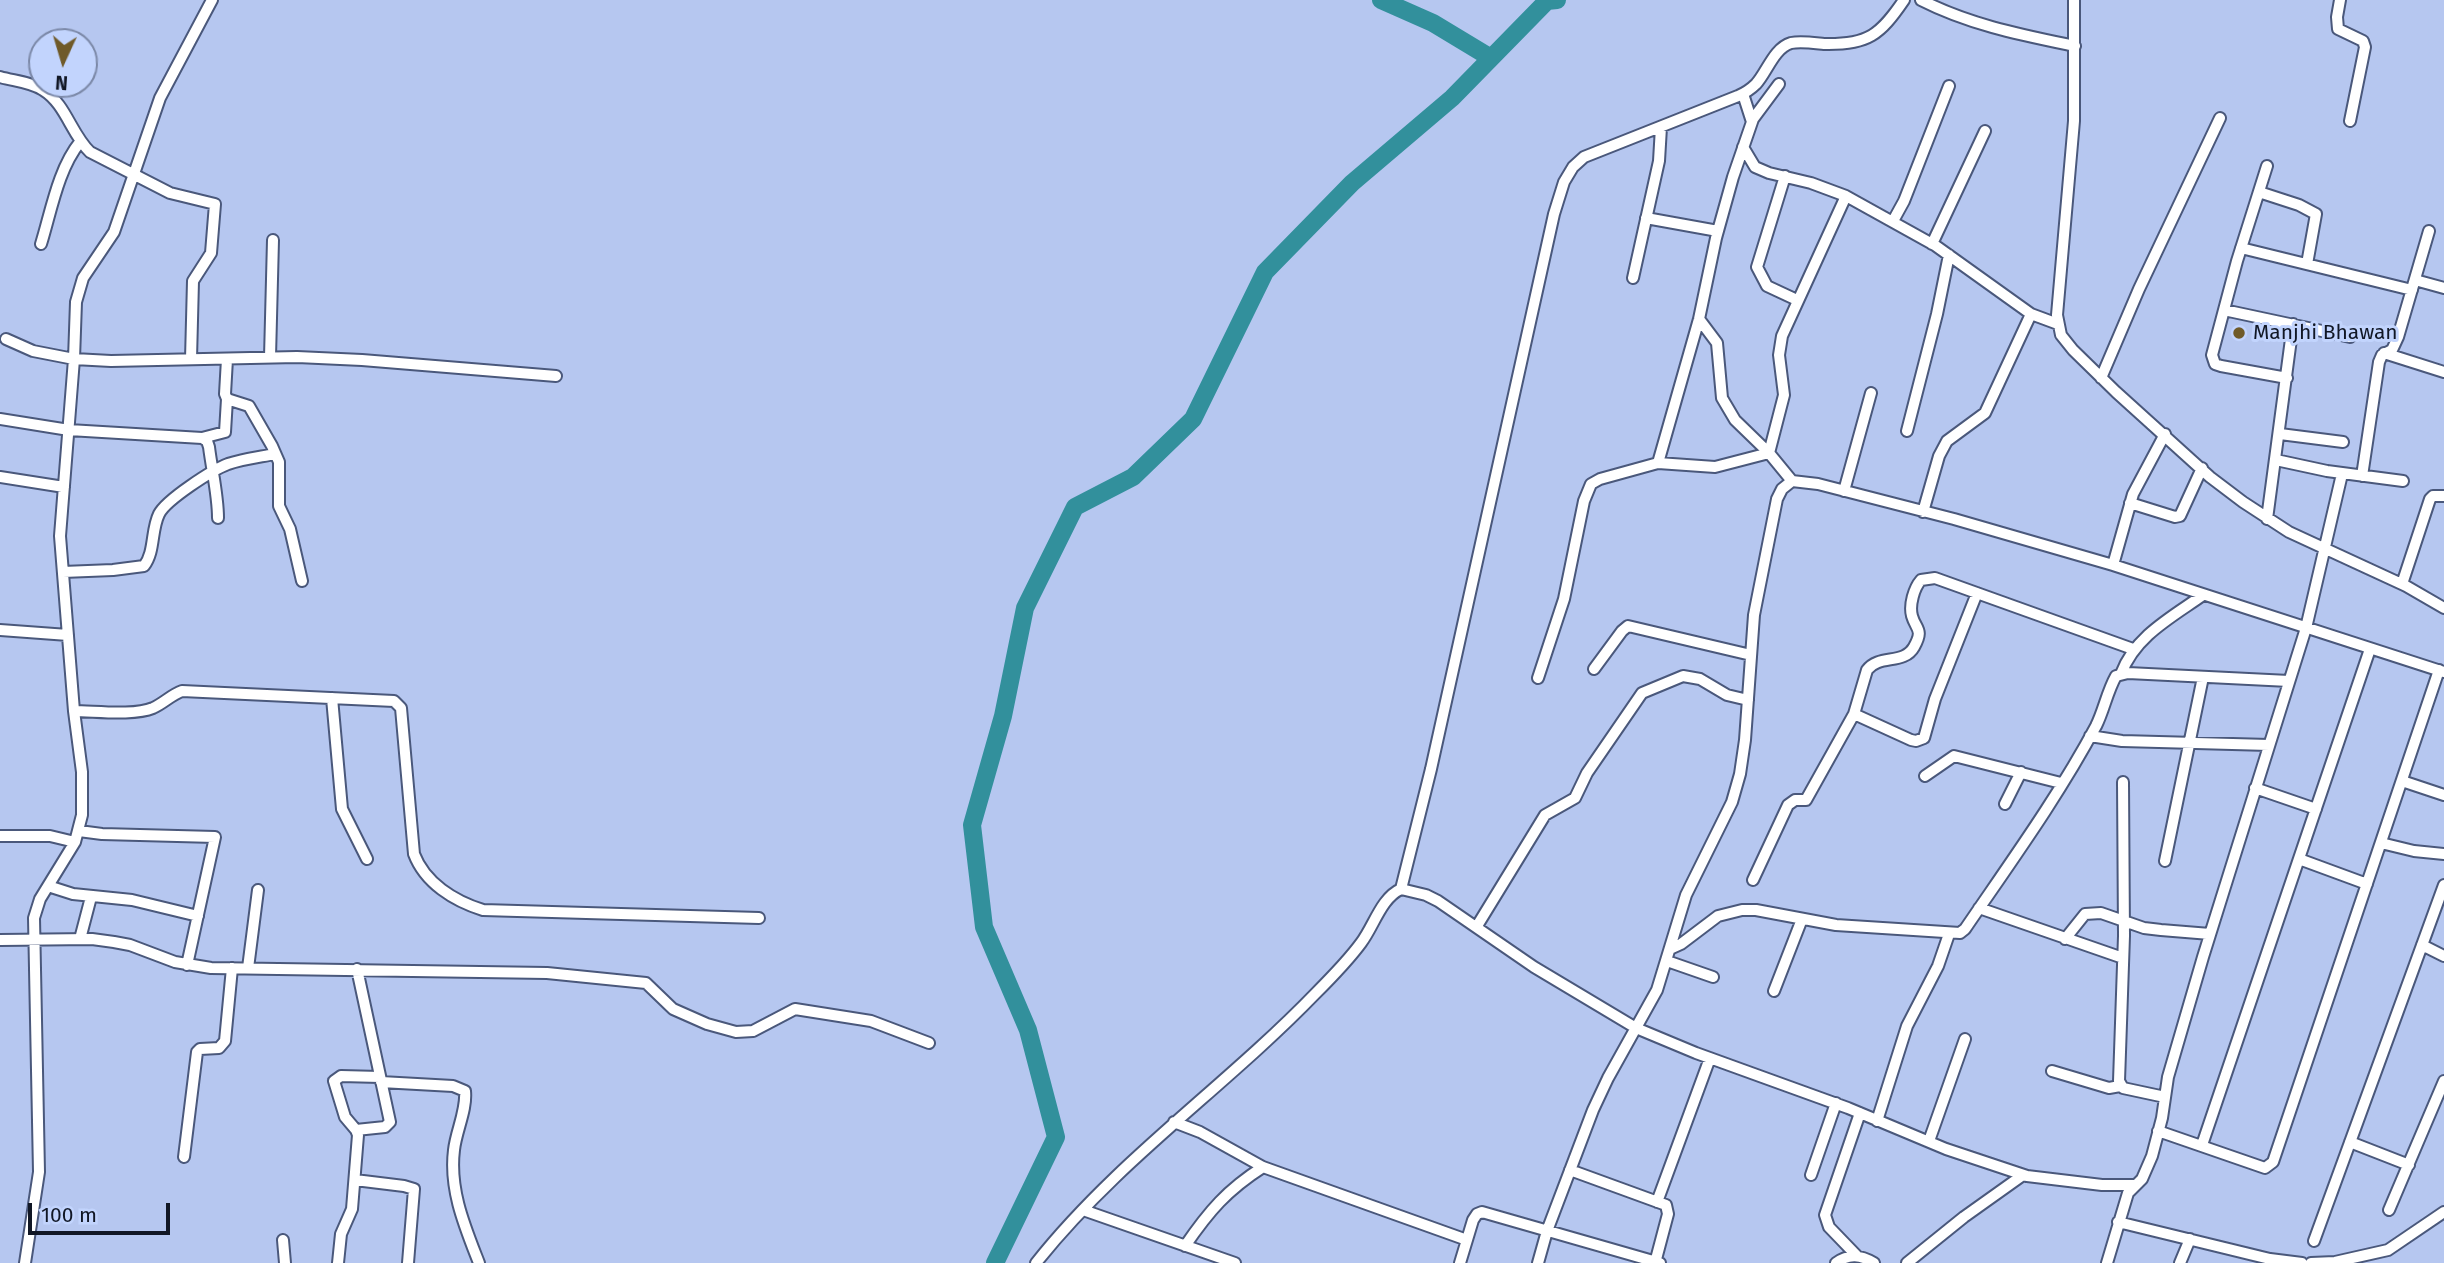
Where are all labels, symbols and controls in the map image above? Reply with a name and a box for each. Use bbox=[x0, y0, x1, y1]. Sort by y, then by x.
north arrow bbox=[28, 28, 98, 98]
text: N bbox=[55, 71, 69, 94]
place label: Manjhi Bhawan bbox=[2253, 320, 2398, 346]
marker: Manjhi Bhawan bbox=[2231, 325, 2247, 341]
scale bar bbox=[32, 1190, 173, 1234]
text: 100 m bbox=[41, 1202, 97, 1228]

